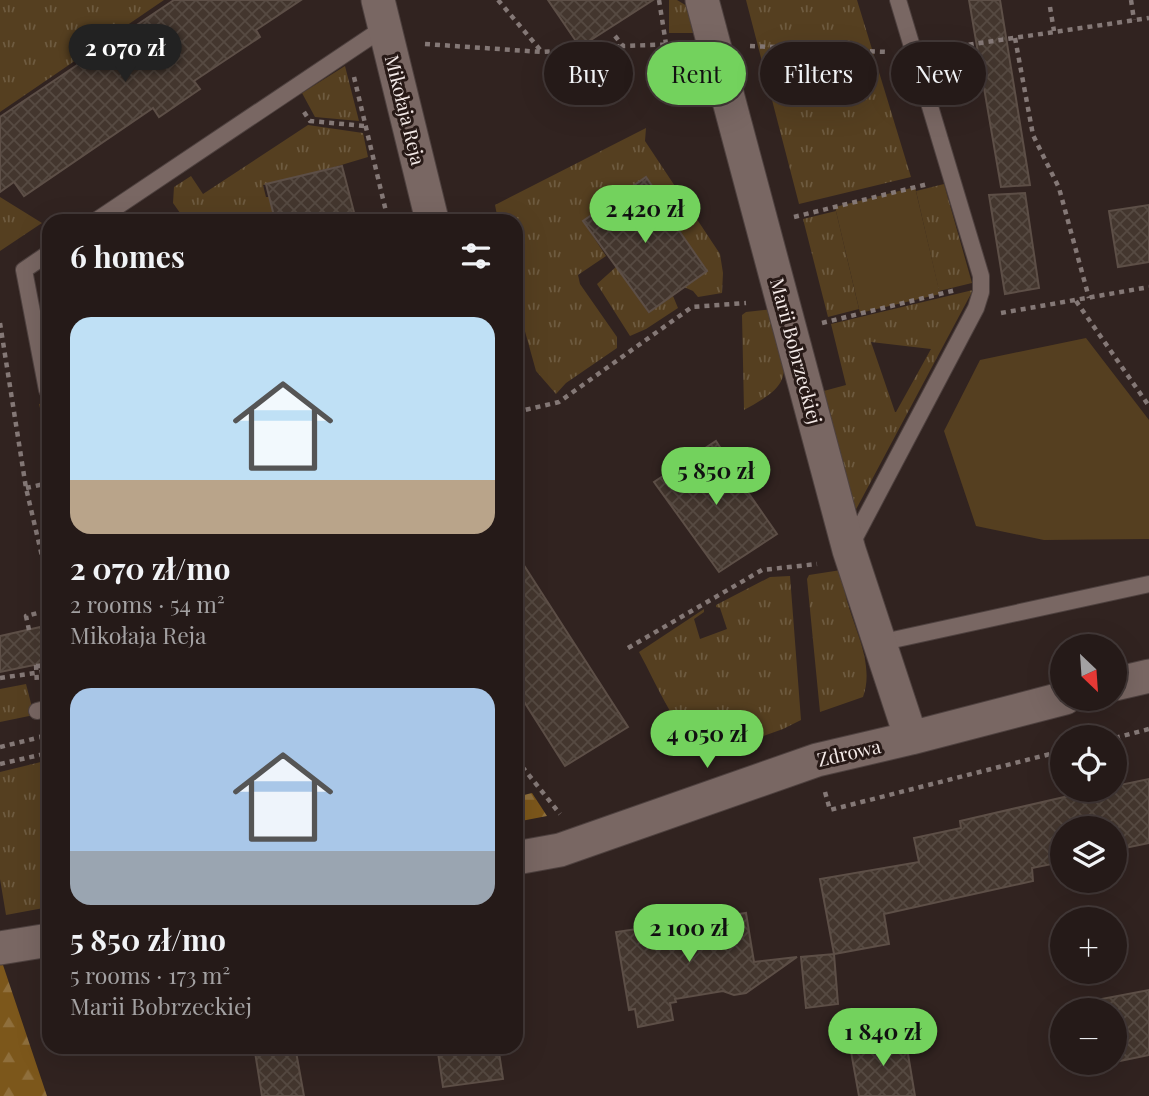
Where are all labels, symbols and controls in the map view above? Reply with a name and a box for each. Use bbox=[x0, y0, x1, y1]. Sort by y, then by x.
pin: 2 070 zł bbox=[53, 24, 197, 84]
text: 2 070 zł bbox=[85, 31, 165, 62]
chip: Buy bbox=[544, 42, 633, 105]
chip: Rent bbox=[647, 42, 746, 105]
chip: Filters bbox=[760, 42, 877, 105]
chip: New bbox=[891, 42, 986, 105]
street label: Mikołaja Reja bbox=[380, 52, 432, 168]
pin: 2 420 zł bbox=[573, 186, 717, 245]
text: 2 420 zł bbox=[605, 192, 685, 223]
text: 6 homes bbox=[70, 236, 185, 276]
icon: filters bbox=[457, 237, 495, 275]
street label: Marii Bobrzeckiej bbox=[765, 275, 829, 427]
icon: home bbox=[220, 363, 346, 489]
pin: 5 850 zł bbox=[644, 448, 788, 507]
text: 5 850 zł bbox=[677, 454, 755, 485]
text: 2 070 zł/mo bbox=[70, 548, 230, 588]
text: 2 rooms · 54 m² bbox=[70, 588, 225, 619]
text: Mikołaja Reja bbox=[70, 619, 206, 650]
north arrow bbox=[1050, 634, 1127, 710]
map controls bbox=[1050, 634, 1127, 1075]
pin: 4 050 zł bbox=[635, 710, 779, 770]
text: 4 050 zł bbox=[667, 717, 747, 748]
button: locate bbox=[1050, 725, 1127, 802]
street label: Zdrowa bbox=[814, 732, 884, 772]
icon: home bbox=[220, 734, 346, 860]
button: layers bbox=[1050, 816, 1127, 893]
pin: 2 100 zł bbox=[617, 904, 761, 964]
button: + bbox=[1050, 907, 1127, 984]
text: 2 100 zł bbox=[649, 911, 729, 942]
text: 5 850 zł/mo bbox=[70, 919, 226, 959]
text: 5 rooms · 173 m² bbox=[70, 959, 230, 990]
text: Marii Bobrzeckiej bbox=[70, 990, 252, 1021]
button: − bbox=[1050, 998, 1127, 1075]
pin: 1 840 zł bbox=[811, 1009, 955, 1068]
text: 1 840 zł bbox=[844, 1015, 922, 1046]

